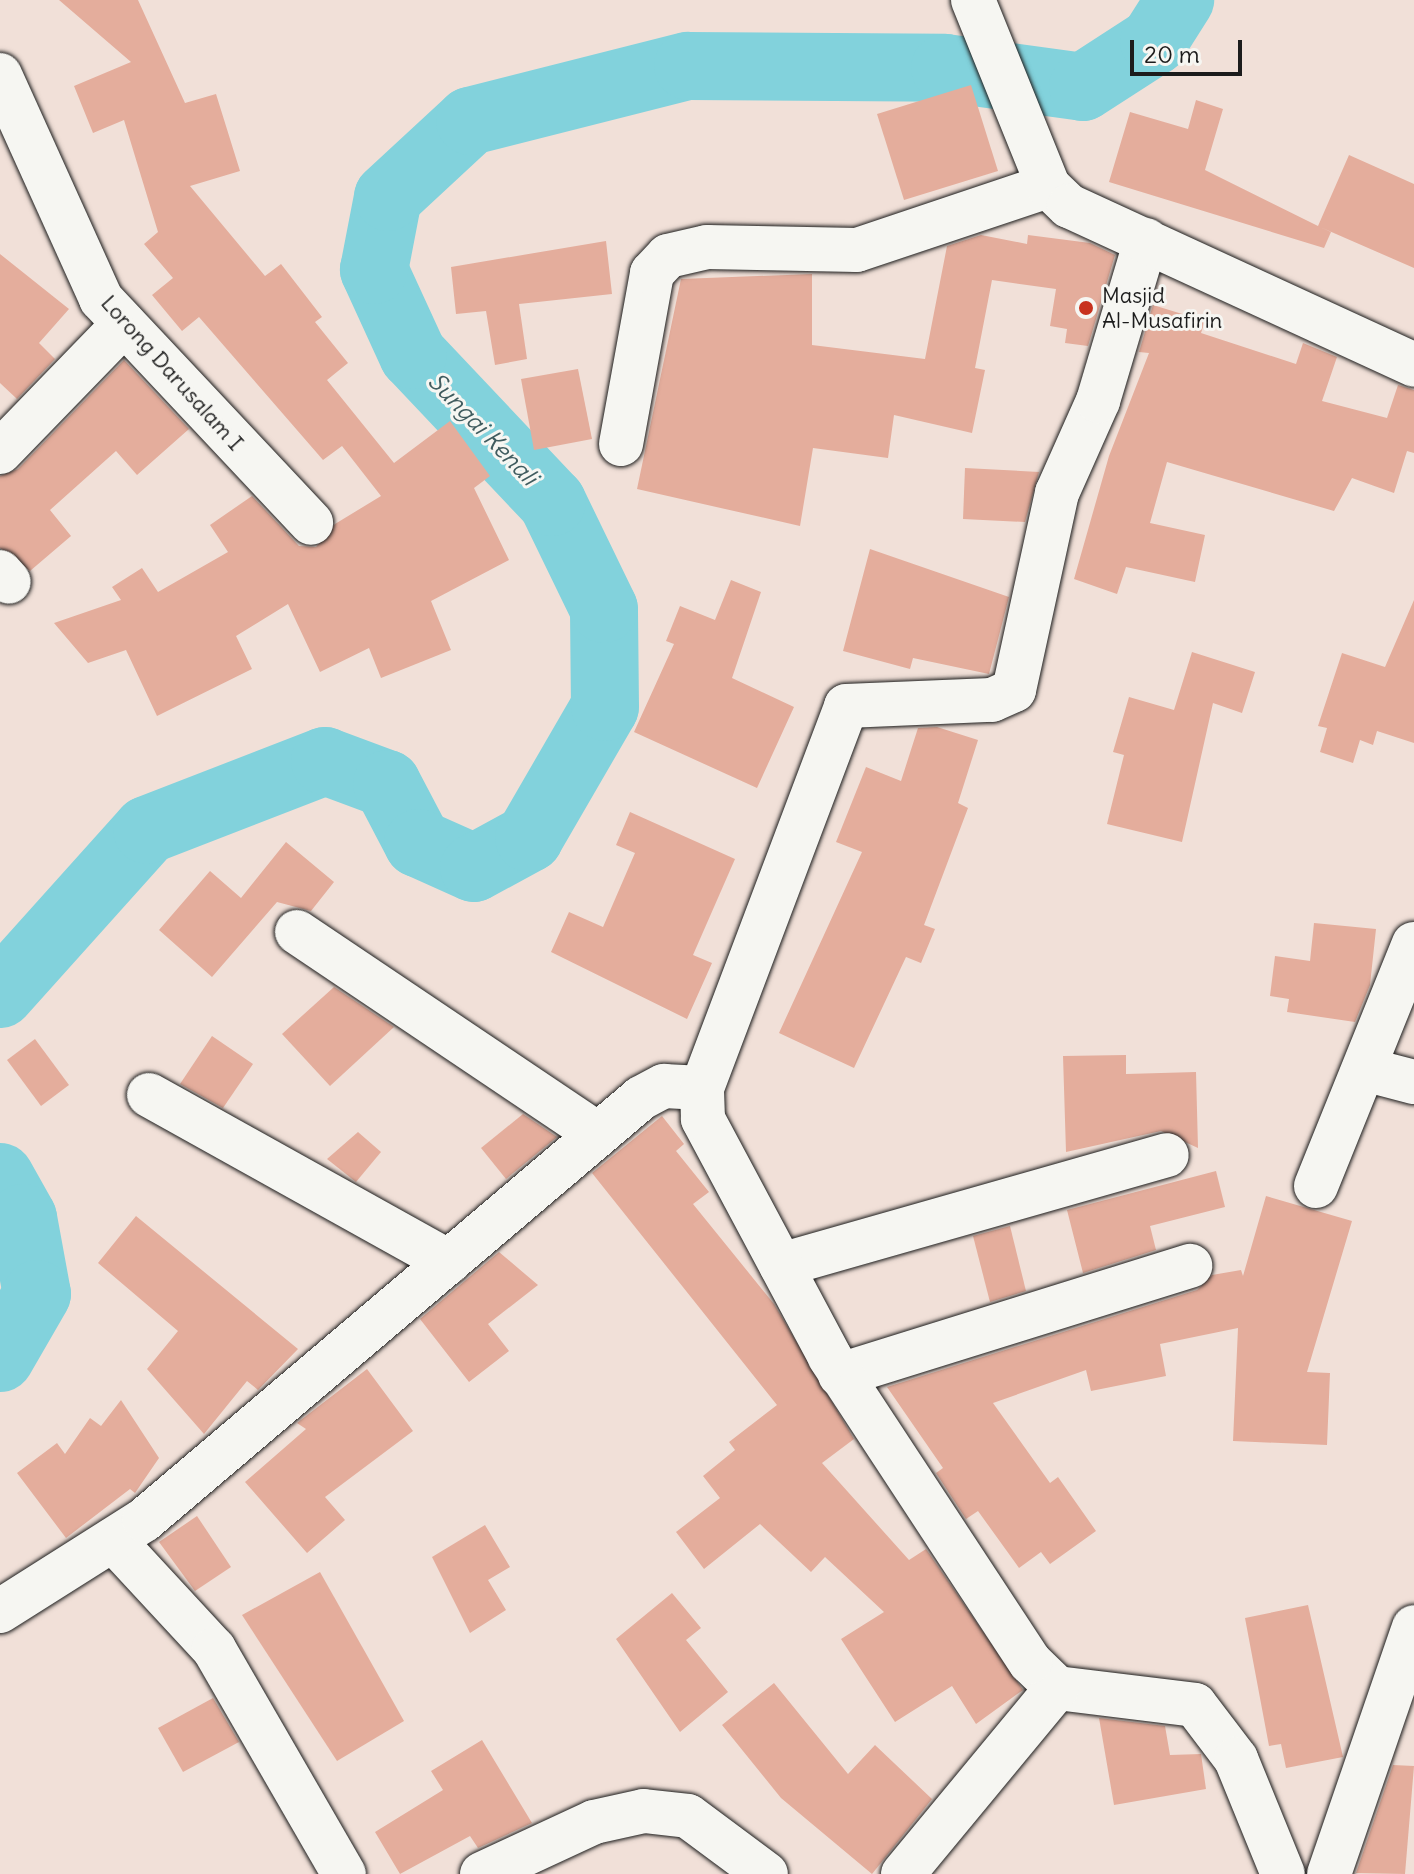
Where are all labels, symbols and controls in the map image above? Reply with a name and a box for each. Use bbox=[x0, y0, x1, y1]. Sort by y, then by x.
scale bar bbox=[1134, 24, 1246, 74]
text: 20 m bbox=[1144, 39, 1200, 69]
place label: Masjid Al-Musafirin bbox=[1102, 282, 1222, 334]
street label: Lorong Darusalam I bbox=[95, 290, 249, 456]
marker: Masjid Al-Musafirin bbox=[1077, 299, 1095, 317]
water label: Sungai Kenali bbox=[422, 367, 544, 491]

